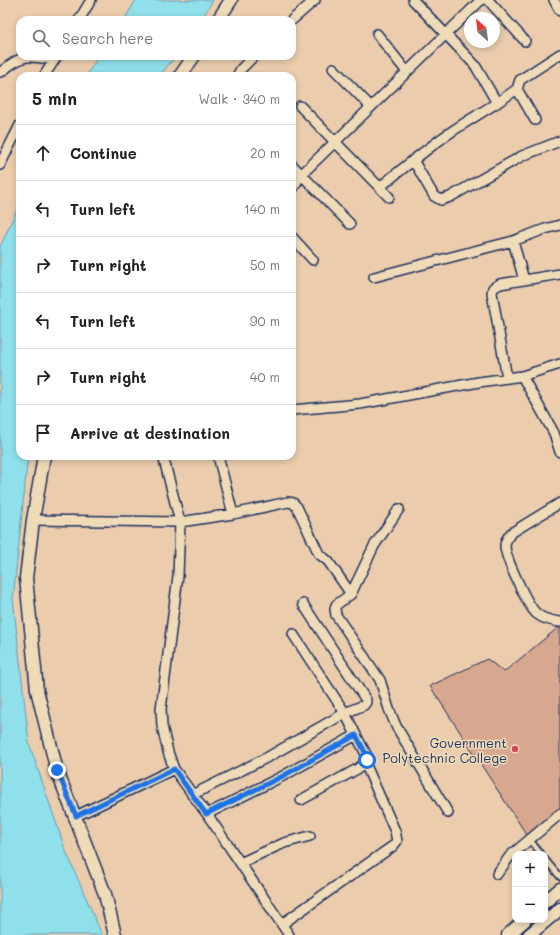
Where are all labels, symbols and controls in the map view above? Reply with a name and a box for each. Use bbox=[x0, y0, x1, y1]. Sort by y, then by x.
north arrow bbox=[464, 12, 500, 48]
search box bbox=[16, 16, 296, 60]
icon: search bbox=[30, 27, 52, 49]
text: Search here bbox=[62, 28, 153, 48]
text: 5 min bbox=[32, 87, 77, 109]
text: Walk · 340 m bbox=[199, 90, 280, 107]
icon: ahead bbox=[32, 142, 54, 164]
text: Continue bbox=[70, 143, 137, 163]
text: 20 m bbox=[250, 144, 280, 161]
icon: left bbox=[32, 198, 54, 220]
text: Turn left bbox=[70, 199, 135, 219]
text: 140 m bbox=[244, 200, 280, 217]
icon: right bbox=[32, 254, 54, 276]
text: Turn right bbox=[70, 255, 147, 275]
text: 50 m bbox=[250, 256, 280, 273]
icon: left bbox=[32, 310, 54, 332]
text: Turn left bbox=[70, 311, 135, 331]
text: 90 m bbox=[250, 312, 280, 329]
icon: right bbox=[32, 366, 54, 388]
text: Turn right bbox=[70, 367, 147, 387]
text: 40 m bbox=[250, 368, 280, 385]
icon: arrive bbox=[32, 422, 54, 444]
text: Arrive at destination bbox=[70, 423, 230, 443]
place label: Government Polytechnic College bbox=[382, 734, 507, 766]
marker: Government Polytechnic College bbox=[510, 744, 520, 754]
route start bbox=[358, 751, 376, 769]
route end bbox=[48, 761, 66, 779]
map controls bbox=[512, 851, 548, 923]
button: + bbox=[512, 851, 548, 887]
button: − bbox=[512, 887, 548, 923]

